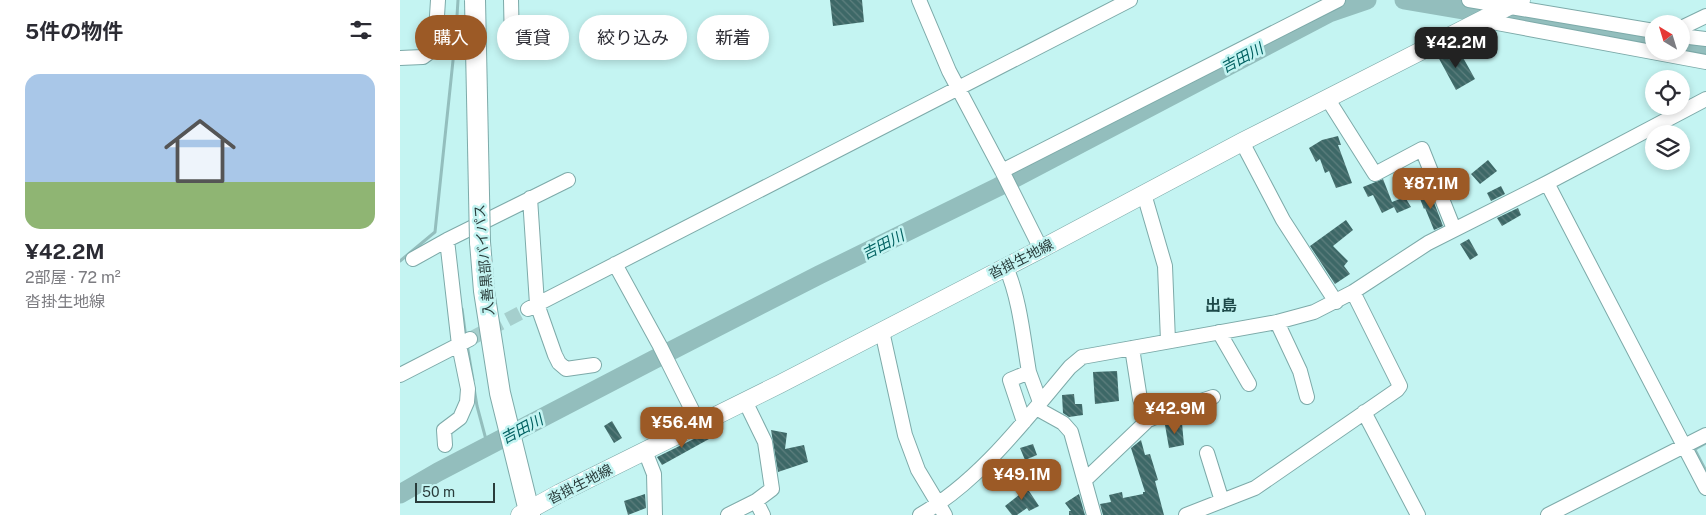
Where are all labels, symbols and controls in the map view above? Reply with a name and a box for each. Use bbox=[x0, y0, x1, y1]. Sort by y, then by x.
chip: 購入 bbox=[415, 15, 487, 60]
chip: 賃貸 bbox=[497, 15, 569, 60]
chip: 絞り込み bbox=[579, 15, 687, 60]
chip: 新着 bbox=[697, 15, 769, 60]
north arrow bbox=[1645, 15, 1690, 60]
map controls bbox=[1645, 15, 1690, 170]
icon: filters bbox=[347, 16, 375, 44]
text: 5件の物件 bbox=[25, 19, 123, 44]
pin: ¥42.2M bbox=[1415, 27, 1497, 69]
text: ¥42.2M bbox=[1426, 33, 1486, 52]
water label: 吉田川 bbox=[1218, 39, 1267, 76]
button: locate bbox=[1645, 70, 1690, 115]
icon: home bbox=[155, 106, 245, 196]
button: layers bbox=[1645, 125, 1690, 170]
pin: ¥87.1M bbox=[1390, 168, 1472, 210]
text: ¥87.1M bbox=[1403, 174, 1459, 193]
street label: 入善黒部バイパス bbox=[471, 204, 497, 316]
water label: 吉田川 bbox=[859, 226, 908, 262]
street label: 沓掛生地線 bbox=[986, 236, 1056, 282]
text: ¥42.2M bbox=[25, 239, 105, 264]
text: 2部屋 · 72 m² bbox=[25, 268, 121, 287]
text: 沓掛生地線 bbox=[25, 292, 105, 311]
district label: 出島 bbox=[1205, 296, 1237, 315]
pin: ¥42.9M bbox=[1134, 392, 1216, 435]
text: ¥42.9M bbox=[1145, 399, 1205, 418]
pin: ¥56.4M bbox=[641, 406, 723, 449]
water label: 吉田川 bbox=[498, 410, 547, 447]
text: ¥56.4M bbox=[651, 413, 713, 432]
pin: ¥49.1M bbox=[981, 458, 1063, 501]
street label: 沓掛生地線 bbox=[545, 461, 615, 507]
text: ¥49.1M bbox=[993, 465, 1051, 484]
scale bar bbox=[415, 480, 495, 503]
text: 50 m bbox=[422, 484, 455, 500]

